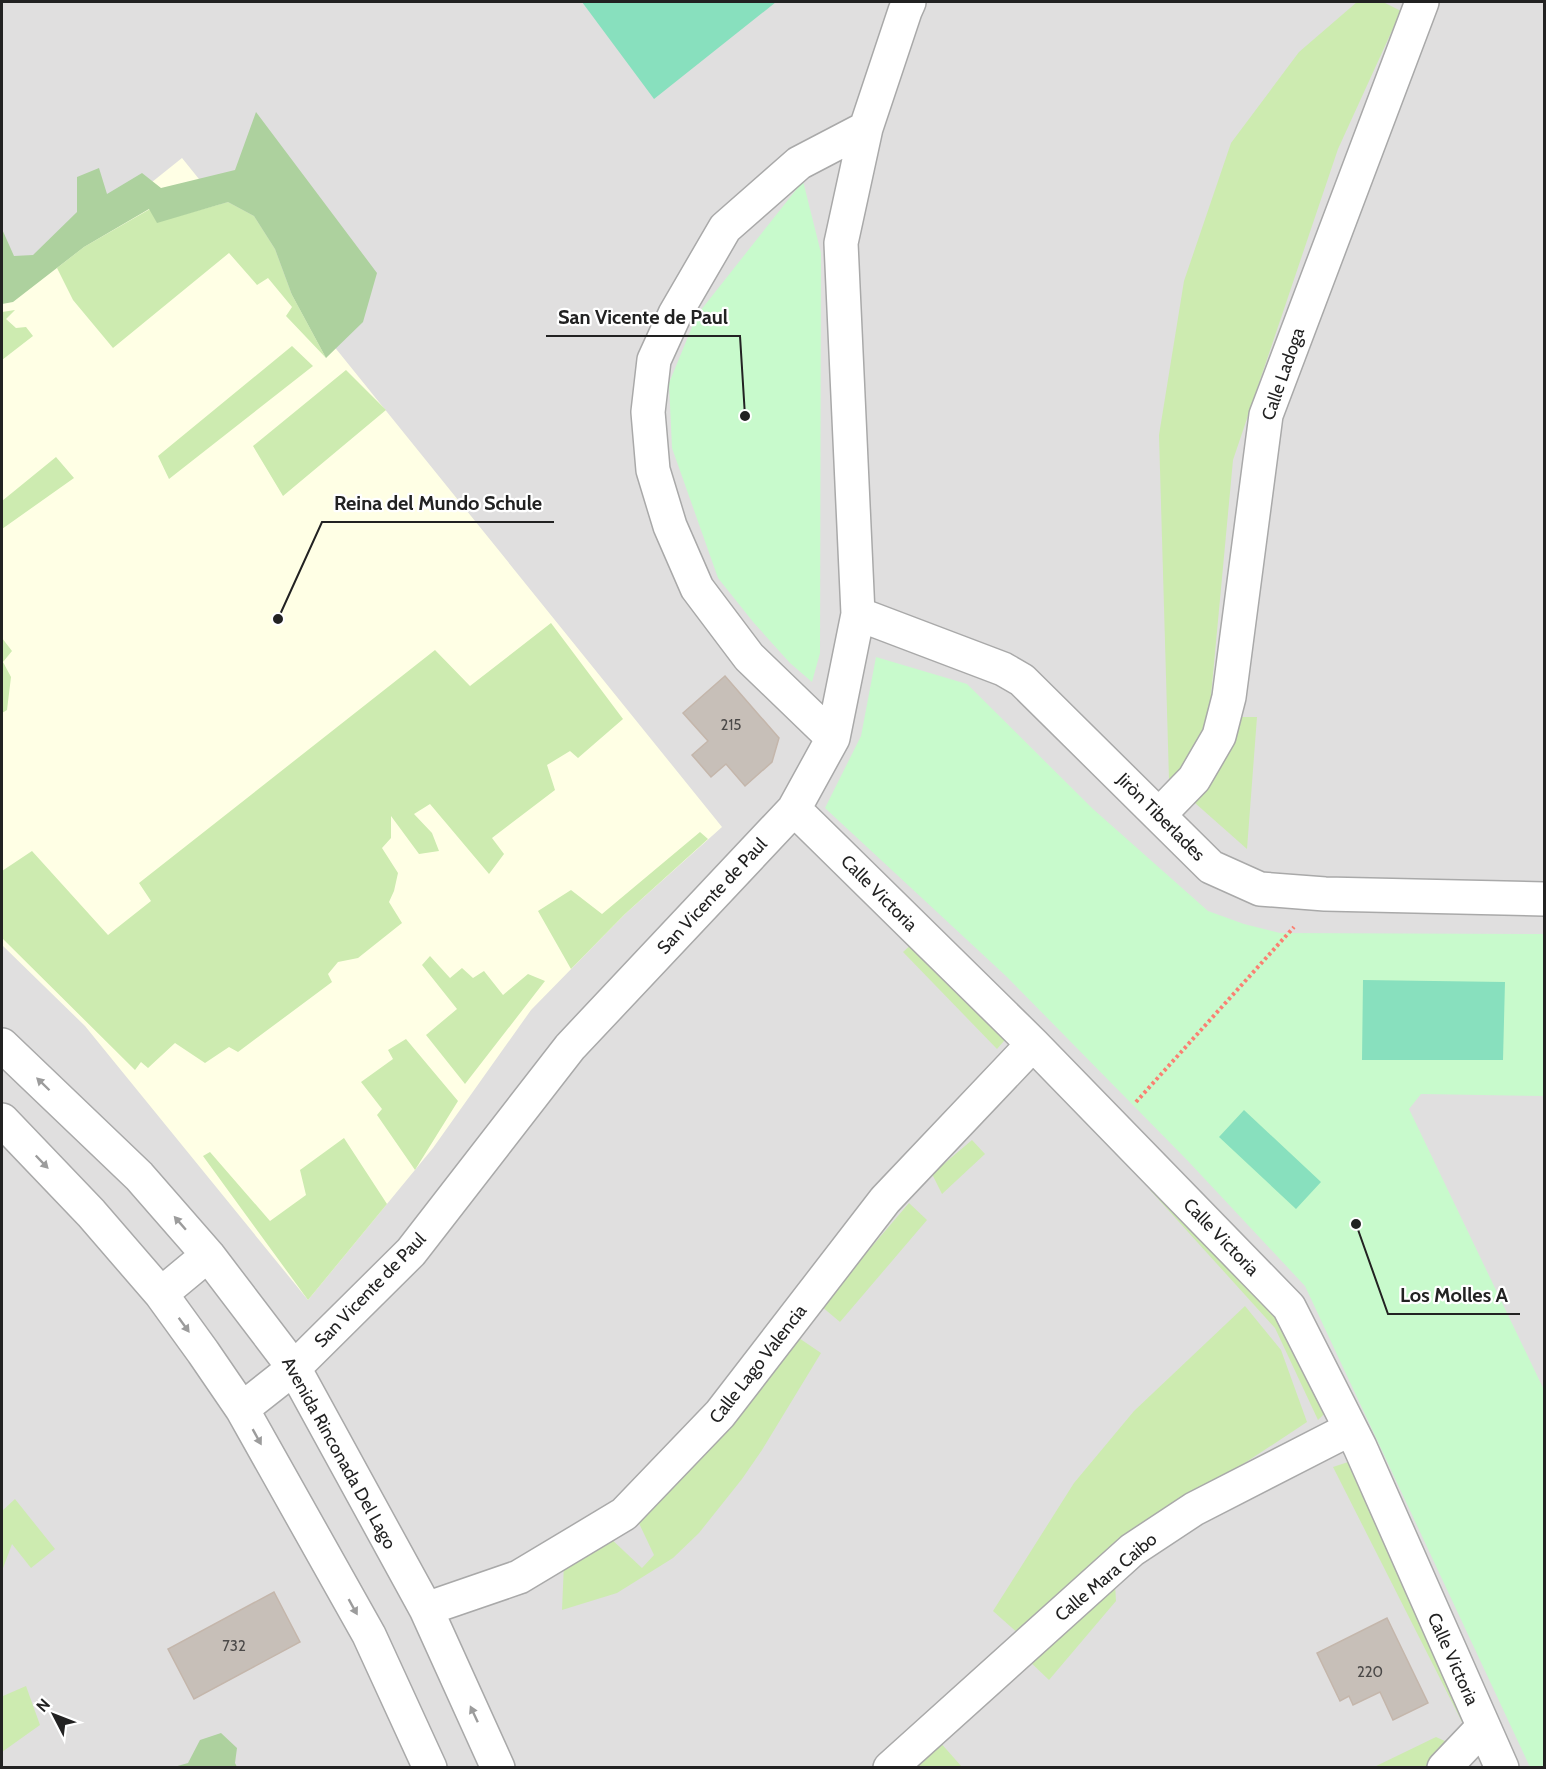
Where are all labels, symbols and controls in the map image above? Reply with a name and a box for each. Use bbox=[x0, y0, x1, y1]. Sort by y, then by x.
callout: San Vicente de Paul bbox=[546, 298, 740, 336]
text: San Vicente de Paul bbox=[558, 305, 728, 329]
street label: Calle Ladoga bbox=[1257, 324, 1309, 423]
callout: Reina del Mundo Schule bbox=[322, 484, 554, 522]
text: Reina del Mundo Schule bbox=[334, 491, 542, 515]
house number: 215 bbox=[721, 716, 741, 734]
street label: Jiròn Tiberlades bbox=[1112, 768, 1210, 866]
street label: San Vicente de Paul bbox=[652, 833, 772, 959]
street label: Calle Victoria bbox=[836, 850, 922, 936]
one-way arrow bbox=[37, 1078, 51, 1092]
one-way arrow bbox=[35, 1155, 49, 1170]
street label: Calle Victoria bbox=[1179, 1194, 1264, 1281]
one-way arrow bbox=[174, 1216, 187, 1231]
street label: San Vicente de Paul bbox=[310, 1228, 431, 1352]
callout: Los Molles A bbox=[1388, 1276, 1520, 1314]
text: Los Molles A bbox=[1400, 1283, 1509, 1307]
street label: Calle Lago Valencia bbox=[705, 1300, 812, 1428]
one-way arrow bbox=[177, 1318, 189, 1333]
street label: Avenida Rinconada Del Lago bbox=[277, 1353, 401, 1553]
one-way arrow bbox=[252, 1428, 262, 1445]
street label: Calle Mara Caibo bbox=[1051, 1528, 1161, 1626]
one-way arrow bbox=[347, 1598, 357, 1615]
street label: Calle Victoria bbox=[1423, 1609, 1483, 1709]
house number: 732 bbox=[222, 1637, 246, 1655]
house number: 220 bbox=[1357, 1663, 1383, 1681]
north arrow bbox=[24, 1685, 84, 1745]
text: N bbox=[32, 1695, 54, 1716]
one-way arrow bbox=[469, 1705, 479, 1723]

